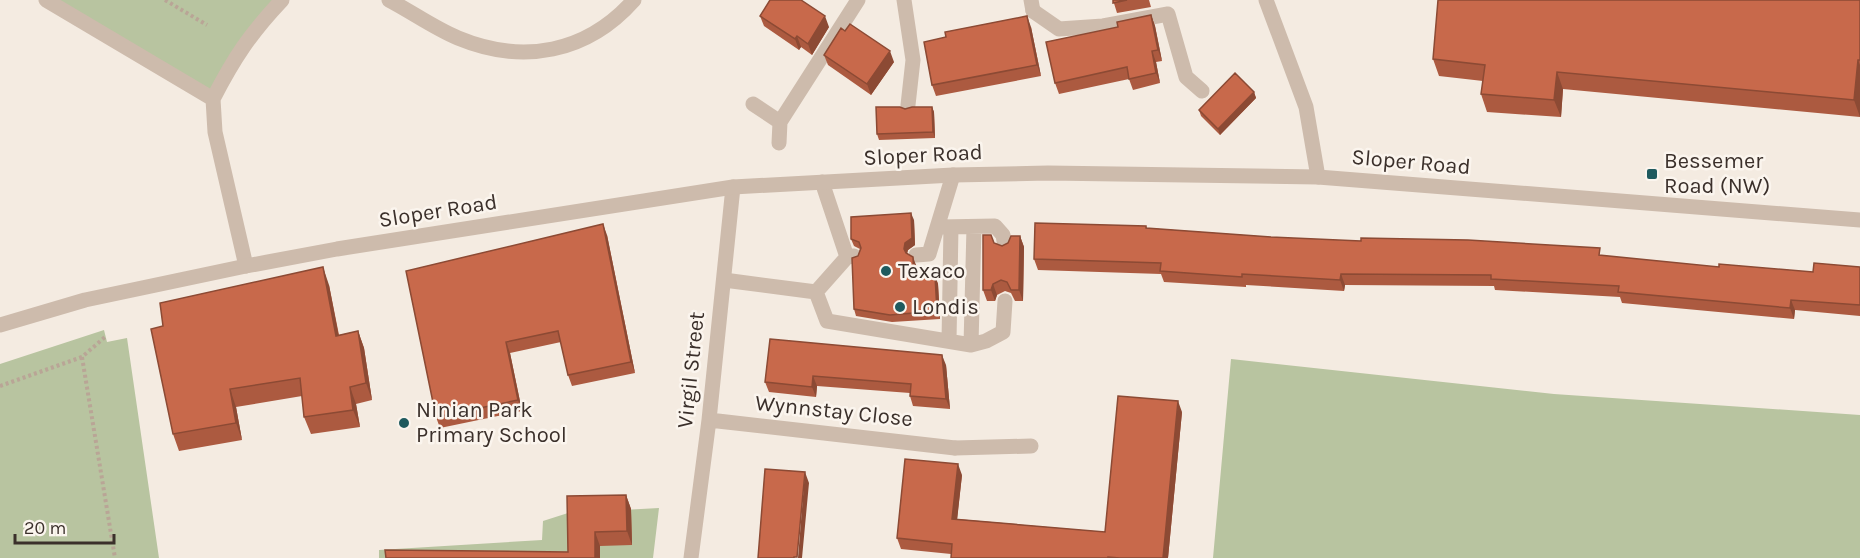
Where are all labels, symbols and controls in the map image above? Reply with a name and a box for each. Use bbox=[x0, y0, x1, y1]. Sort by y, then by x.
street label: Sloper Road bbox=[863, 139, 983, 171]
street label: Sloper Road bbox=[1350, 144, 1472, 180]
place label: Bessemer Road (NW) bbox=[1664, 148, 1770, 199]
marker: Bessemer Road (NW) bbox=[1645, 167, 1659, 181]
street label: Sloper Road bbox=[377, 189, 499, 233]
place label: Texaco bbox=[898, 258, 965, 284]
marker: Texaco bbox=[879, 264, 893, 278]
place label: Londis bbox=[912, 294, 979, 320]
marker: Londis bbox=[893, 300, 907, 314]
street label: Virgil Street bbox=[672, 310, 710, 430]
street label: Wynnstay Close bbox=[754, 390, 914, 432]
place label: Ninian Park Primary School bbox=[416, 397, 567, 448]
marker: Ninian Park Primary School bbox=[397, 416, 411, 430]
scale bar bbox=[15, 507, 114, 545]
text: 20 m bbox=[24, 517, 66, 539]

